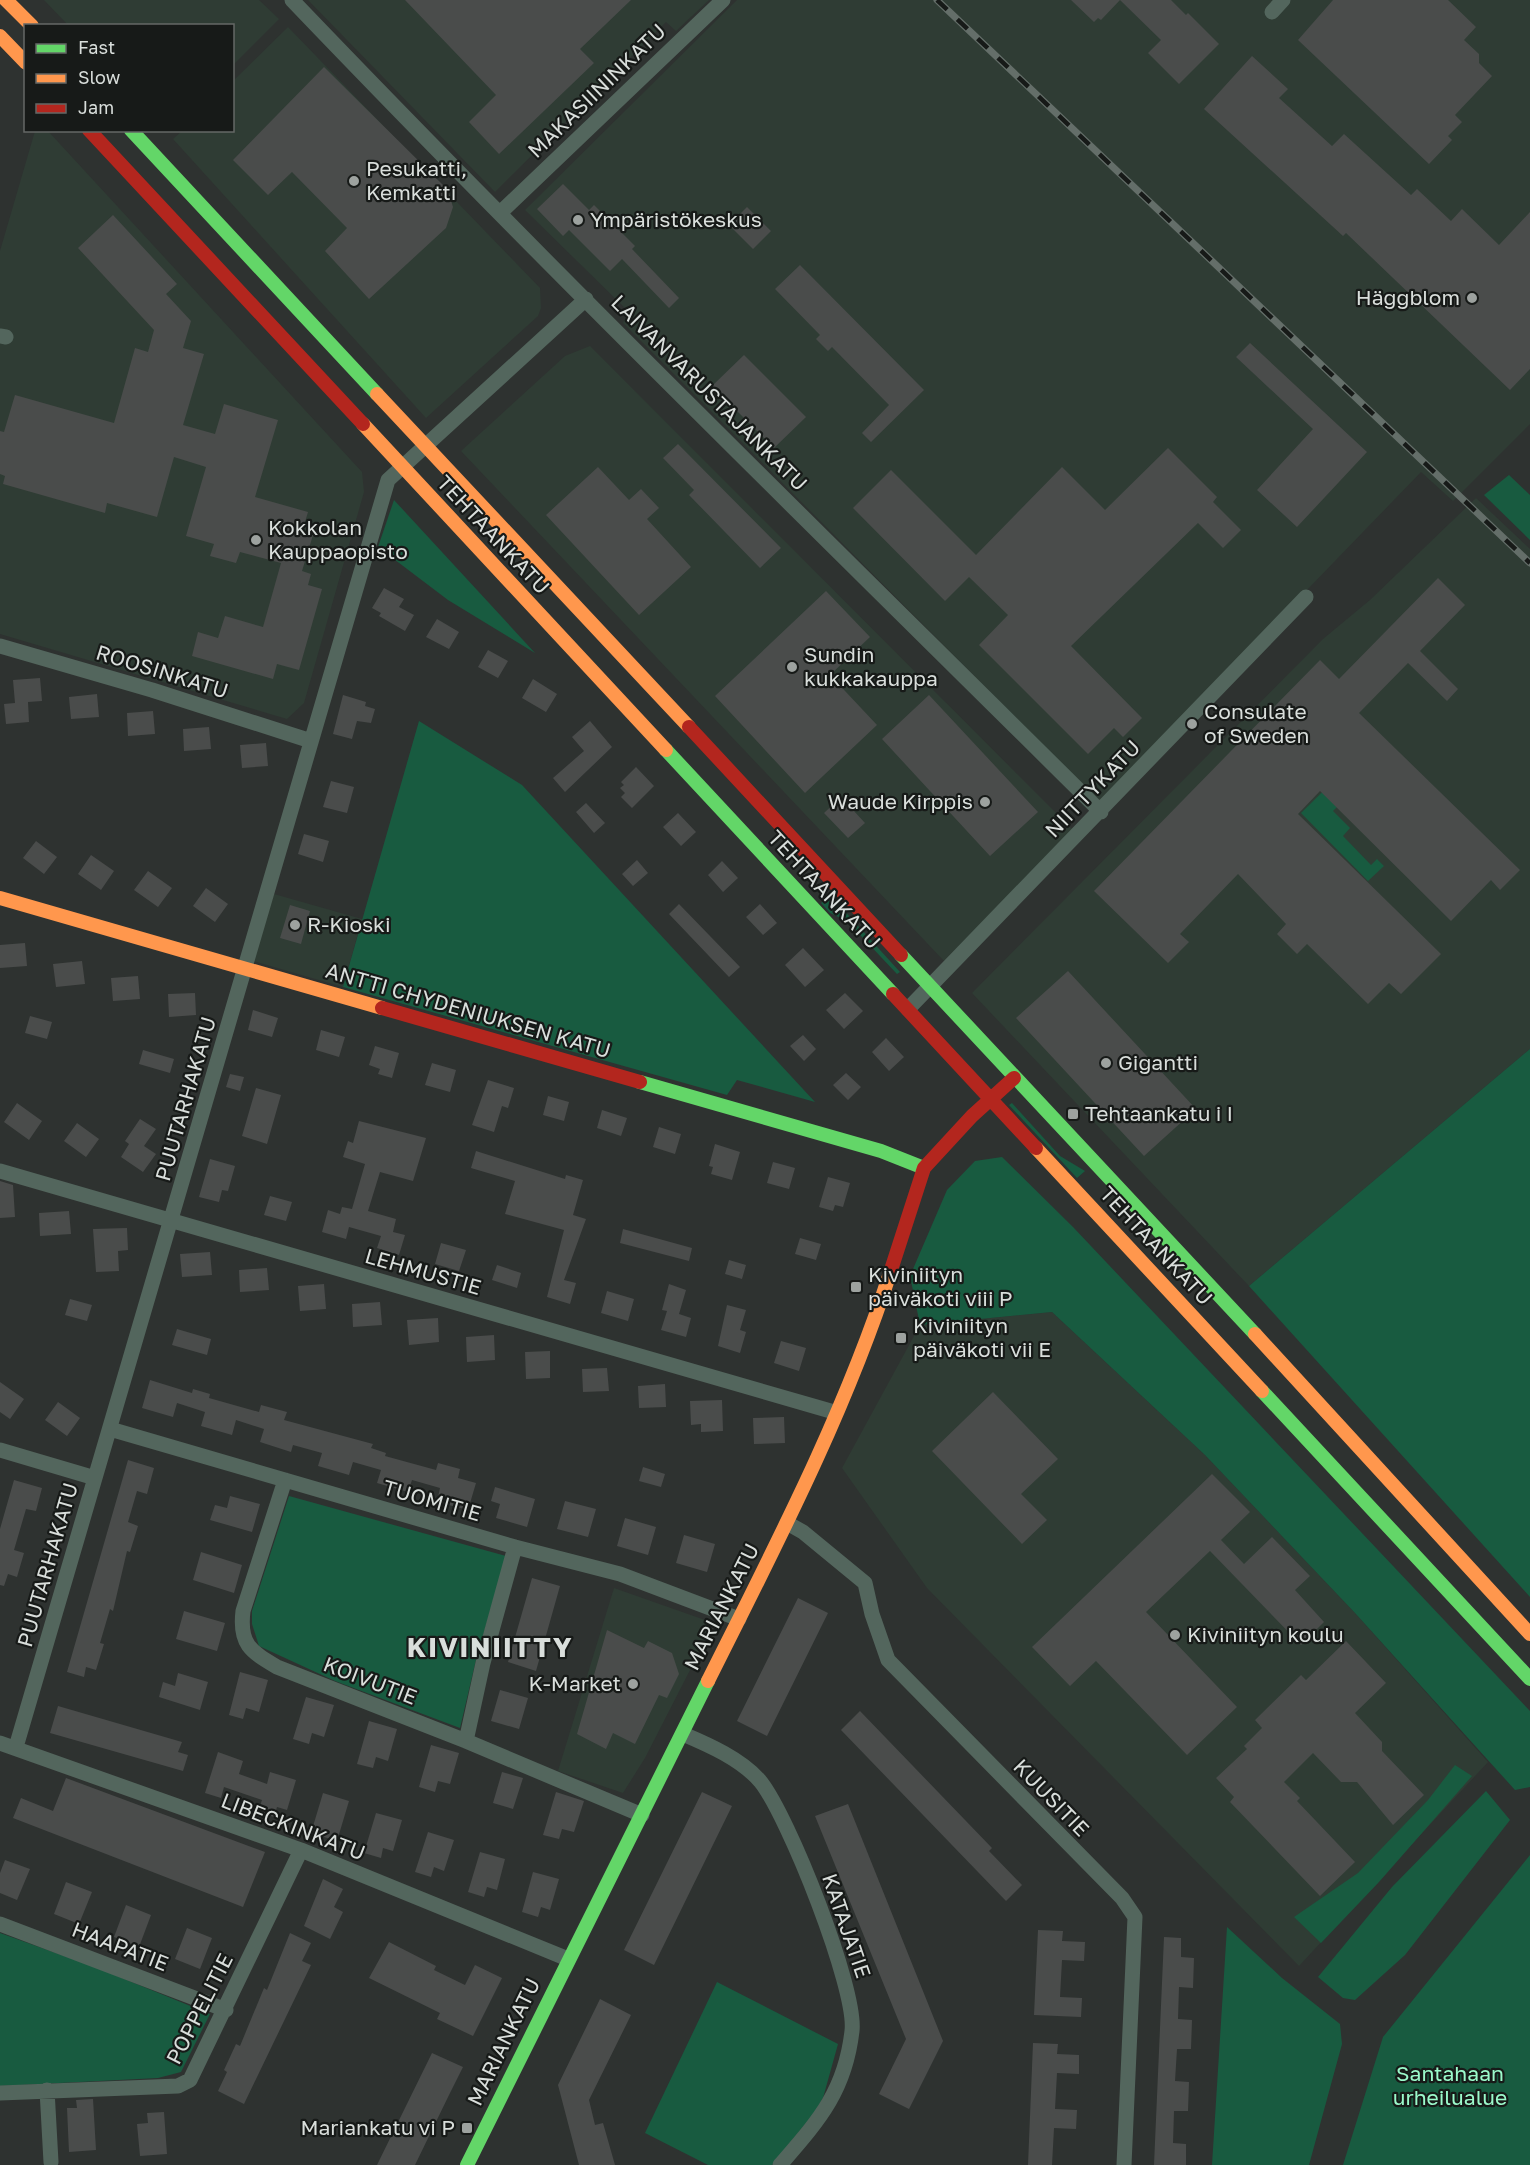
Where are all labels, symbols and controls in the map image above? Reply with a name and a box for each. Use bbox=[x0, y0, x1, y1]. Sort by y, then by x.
street label: MAKASIININKATU bbox=[522, 18, 671, 163]
legend bbox=[24, 24, 234, 132]
text: Fast bbox=[78, 36, 115, 58]
text: Slow bbox=[78, 66, 121, 88]
text: Jam bbox=[78, 96, 114, 118]
place label: Pesukatti, Kemkatti bbox=[366, 155, 467, 205]
marker: Pesukatti, Kemkatti bbox=[347, 174, 361, 188]
place label: Ympäristökeskus bbox=[590, 206, 762, 232]
marker: Ympäristökeskus bbox=[571, 213, 585, 227]
place label: Häggblom bbox=[1356, 284, 1460, 310]
street label: LAIVANVARUSTAJANKATU bbox=[606, 289, 813, 496]
marker: Häggblom bbox=[1465, 291, 1479, 305]
street label: TEHTAANKATU bbox=[432, 469, 556, 599]
place label: Kokkolan Kauppaopisto bbox=[268, 514, 408, 564]
marker: Kokkolan Kauppaopisto bbox=[249, 533, 263, 547]
street label: ROOSINKATU bbox=[93, 639, 232, 704]
place label: Sundin kukkakauppa bbox=[804, 641, 938, 691]
marker: Sundin kukkakauppa bbox=[785, 660, 799, 674]
place label: Consulate of Sweden bbox=[1204, 698, 1310, 748]
marker: Consulate of Sweden bbox=[1185, 717, 1199, 731]
street label: NIITTYKATU bbox=[1039, 734, 1145, 843]
place label: Waude Kirppis bbox=[828, 788, 973, 814]
marker: Waude Kirppis bbox=[978, 795, 992, 809]
street label: TEHTAANKATU bbox=[763, 824, 887, 954]
place label: R-Kioski bbox=[307, 911, 391, 937]
marker: R-Kioski bbox=[288, 918, 302, 932]
street label: ANTTI CHYDENIUKSEN KATU bbox=[323, 957, 614, 1063]
street label: PUUTARHAKATU bbox=[149, 1014, 221, 1184]
place label: Gigantti bbox=[1118, 1049, 1198, 1075]
marker: Gigantti bbox=[1099, 1056, 1113, 1070]
place label: Tehtaankatu i I bbox=[1085, 1100, 1233, 1126]
marker: Tehtaankatu i I bbox=[1066, 1107, 1080, 1121]
street label: TEHTAANKATU bbox=[1095, 1180, 1219, 1310]
street label: LEHMUSTIE bbox=[362, 1242, 484, 1300]
place label: Kiviniityn päiväkoti viii P bbox=[868, 1261, 1013, 1311]
marker: Kiviniityn päiväkoti viii P bbox=[849, 1280, 863, 1294]
place label: Kiviniityn päiväkoti vii E bbox=[913, 1312, 1051, 1362]
marker: Kiviniityn päiväkoti vii E bbox=[894, 1331, 908, 1345]
street label: TUOMITIE bbox=[380, 1474, 484, 1526]
street label: PUUTARHAKATU bbox=[11, 1480, 83, 1650]
street label: MARIANKATU bbox=[678, 1539, 764, 1674]
place label: Kiviniityn koulu bbox=[1187, 1621, 1344, 1647]
marker: Kiviniityn koulu bbox=[1168, 1628, 1182, 1642]
district label: KIVINIITTY bbox=[407, 1631, 573, 1663]
street label: KOIVUTIE bbox=[320, 1650, 421, 1710]
place label: K-Market bbox=[528, 1670, 621, 1696]
marker: K-Market bbox=[626, 1677, 640, 1691]
street label: KUUSITIE bbox=[1008, 1753, 1095, 1841]
street label: LIBECKINKATU bbox=[218, 1787, 369, 1865]
street label: KATAJATIE bbox=[817, 1870, 877, 1981]
street label: HAAPATIE bbox=[68, 1916, 172, 1976]
street label: POPPELITIE bbox=[160, 1949, 238, 2068]
street label: MARIANKATU bbox=[461, 1974, 545, 2110]
park label: Santahaan urheilualue bbox=[1393, 2060, 1507, 2110]
place label: Mariankatu vi P bbox=[300, 2114, 455, 2140]
marker: Mariankatu vi P bbox=[460, 2121, 474, 2135]

